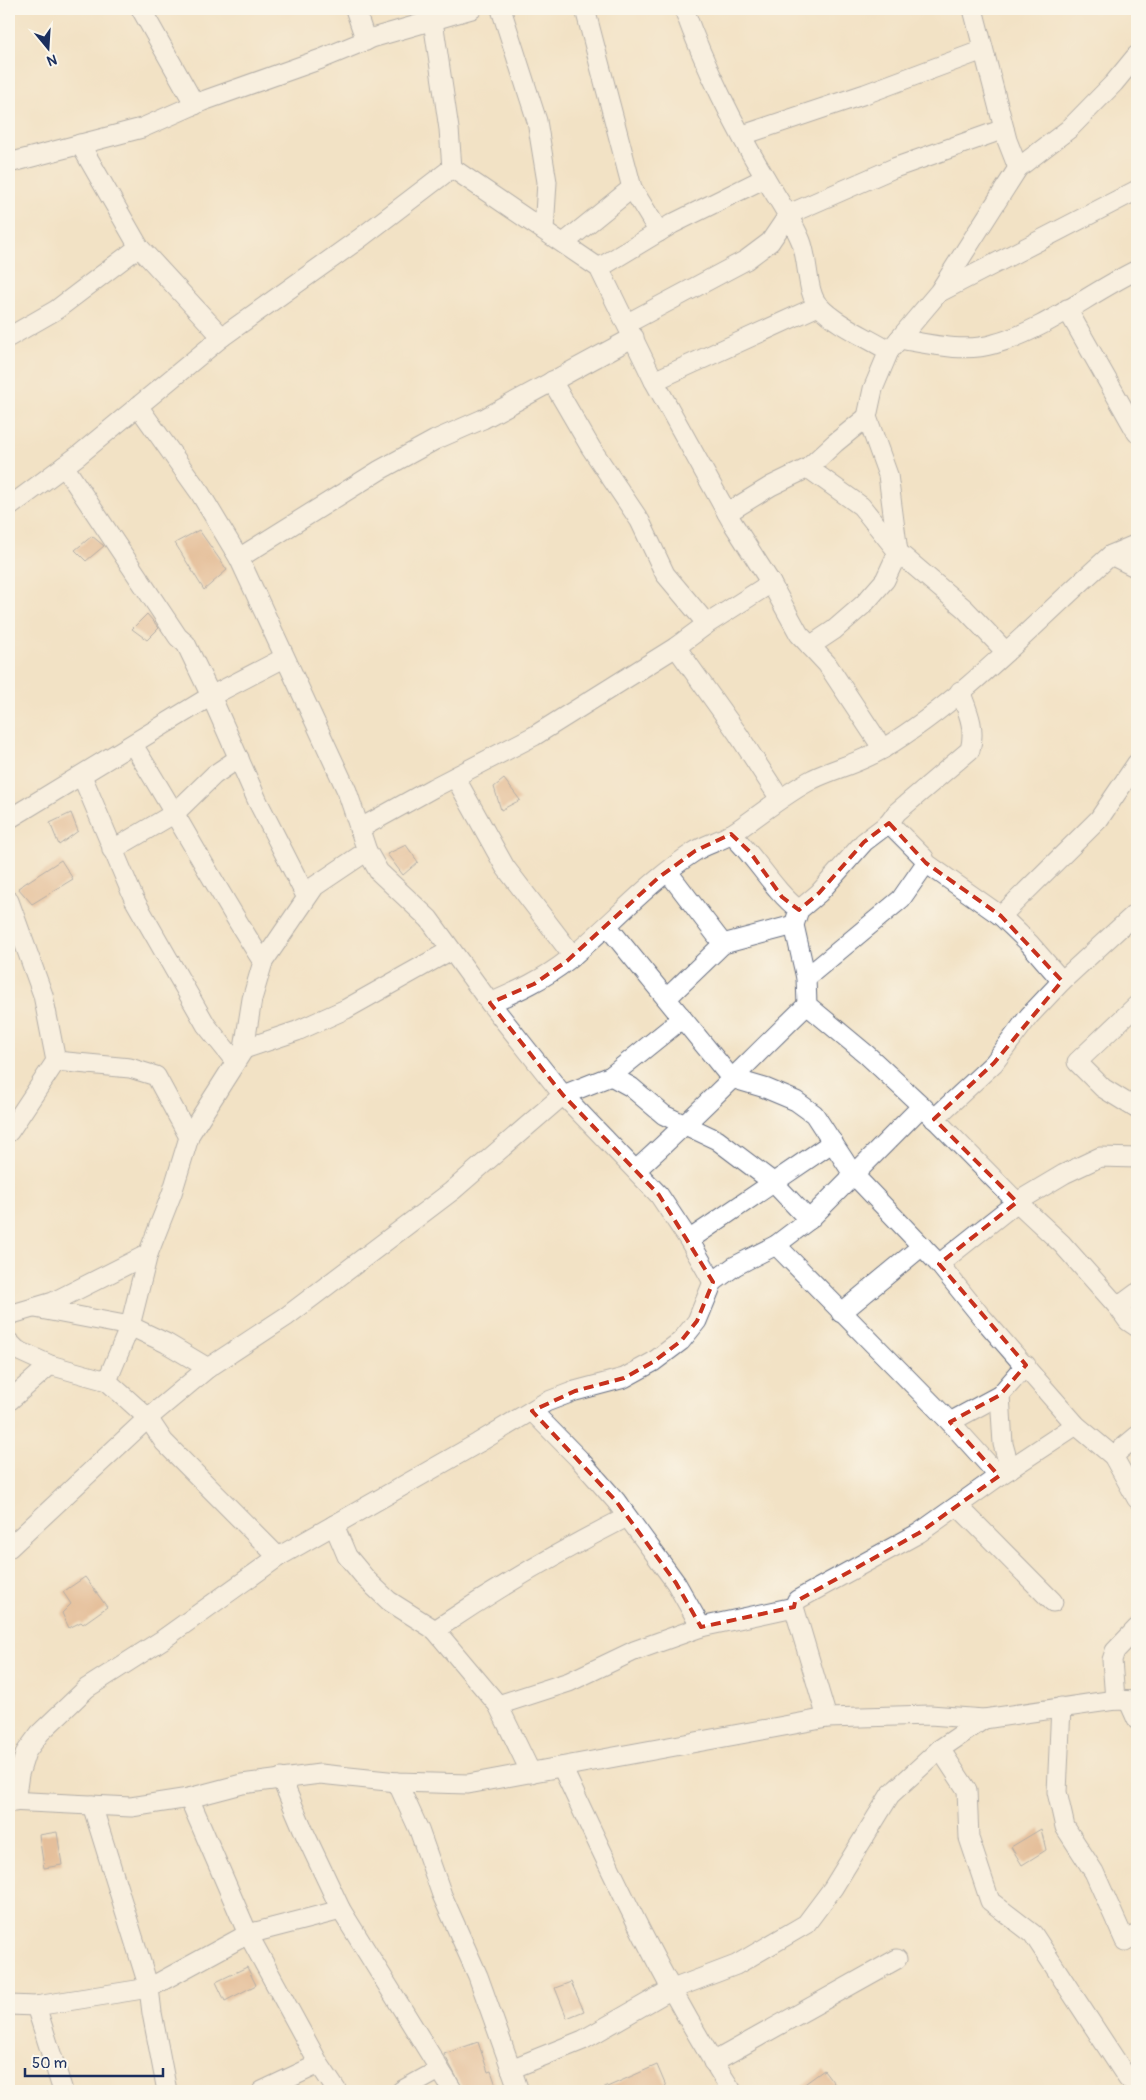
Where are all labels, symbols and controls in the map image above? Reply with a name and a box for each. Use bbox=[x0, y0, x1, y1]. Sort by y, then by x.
north arrow bbox=[22, 22, 72, 72]
text: N bbox=[45, 50, 59, 69]
scale bar bbox=[25, 2045, 162, 2077]
text: 50 m bbox=[32, 2054, 67, 2073]

